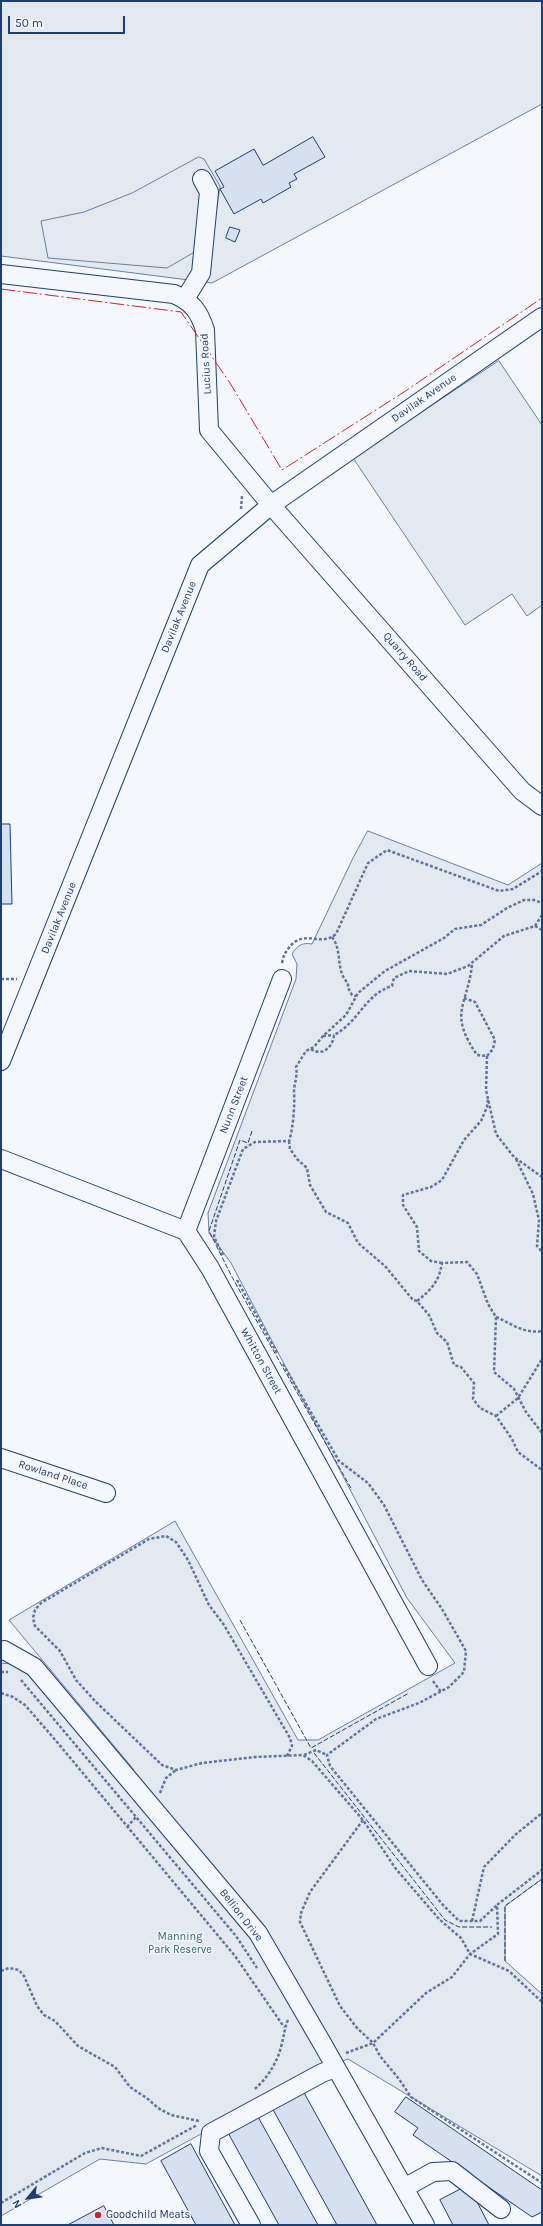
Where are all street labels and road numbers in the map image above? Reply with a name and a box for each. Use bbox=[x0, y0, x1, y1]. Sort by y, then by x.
street label: Lucius Road bbox=[198, 333, 214, 395]
street label: Davilak Avenue bbox=[389, 371, 459, 425]
street label: Davilak Avenue bbox=[159, 579, 199, 655]
street label: Quarry Road bbox=[380, 630, 430, 684]
street label: Davilak Avenue bbox=[39, 880, 79, 956]
street label: Nunn Street bbox=[217, 1075, 251, 1135]
street label: Whitton Street bbox=[237, 1326, 285, 1396]
street label: Rowland Place bbox=[17, 1458, 89, 1492]
street label: Bellion Drive bbox=[216, 1886, 266, 1944]

